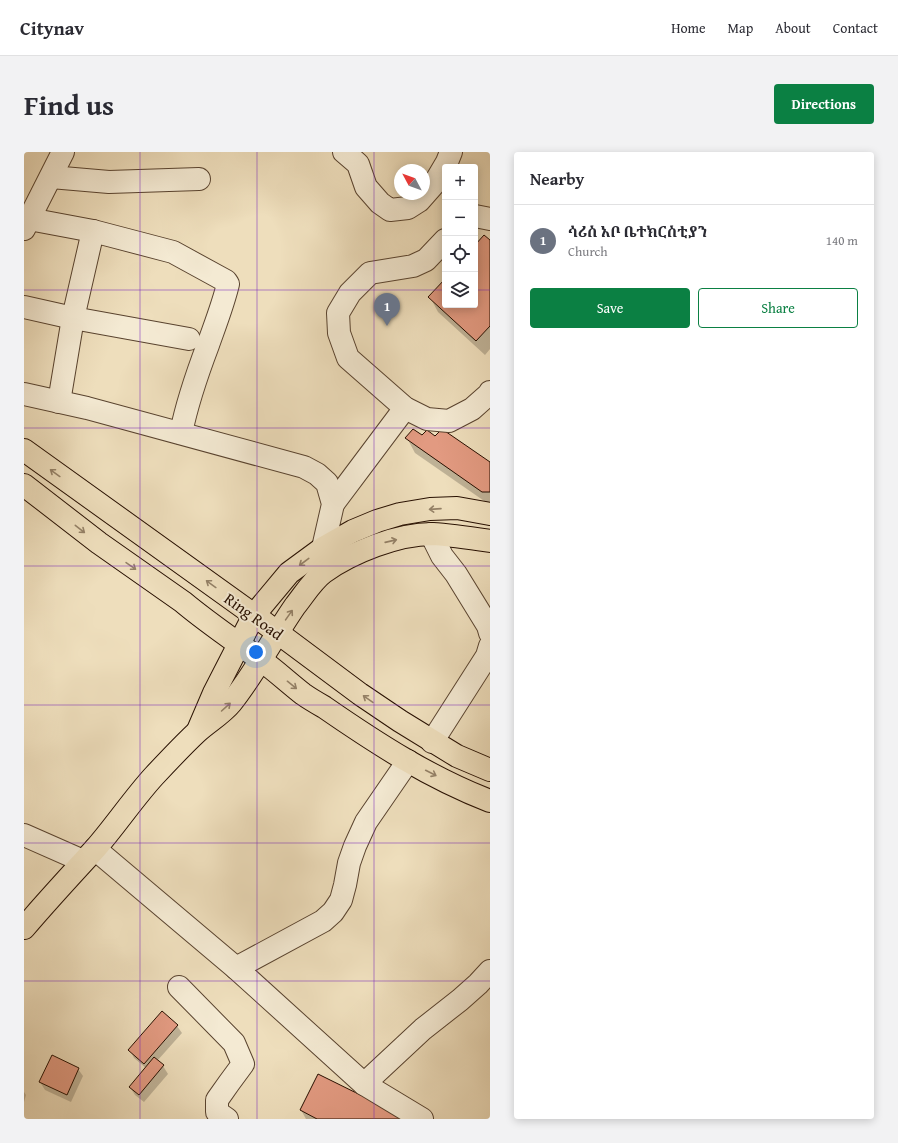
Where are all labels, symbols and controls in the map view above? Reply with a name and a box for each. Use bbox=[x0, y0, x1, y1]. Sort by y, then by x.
text: Citynav bbox=[20, 14, 84, 42]
text: Home bbox=[671, 18, 706, 38]
text: Map bbox=[728, 18, 753, 38]
text: About bbox=[775, 18, 811, 38]
text: Contact bbox=[833, 18, 878, 38]
text: Find us bbox=[24, 84, 114, 125]
button: Directions bbox=[774, 84, 874, 124]
north arrow bbox=[394, 164, 430, 200]
map controls bbox=[442, 164, 478, 308]
button: + bbox=[442, 164, 478, 200]
text: Nearby bbox=[530, 166, 584, 191]
button: − bbox=[442, 200, 478, 236]
text: ሳሪስ አቦ ቤተክርስቲያን bbox=[568, 221, 707, 242]
text: 1 bbox=[540, 231, 546, 250]
text: 140 m bbox=[826, 231, 858, 250]
button: locate bbox=[442, 236, 478, 272]
text: Church bbox=[568, 242, 607, 261]
button: layers bbox=[442, 272, 478, 308]
button: Save bbox=[530, 288, 690, 328]
button: Share bbox=[698, 288, 858, 328]
pin: 1 bbox=[374, 293, 400, 326]
one-way arrow bbox=[50, 468, 61, 477]
one-way arrow bbox=[429, 505, 442, 512]
one-way arrow bbox=[75, 524, 86, 533]
one-way arrow bbox=[384, 536, 397, 544]
one-way arrow bbox=[299, 558, 310, 566]
one-way arrow bbox=[125, 562, 136, 570]
one-way arrow bbox=[205, 580, 216, 589]
street label: Ring Road bbox=[220, 586, 289, 646]
one-way arrow bbox=[285, 610, 293, 621]
your location bbox=[246, 642, 266, 662]
one-way arrow bbox=[286, 680, 297, 689]
one-way arrow bbox=[363, 695, 374, 703]
one-way arrow bbox=[221, 703, 231, 712]
one-way arrow bbox=[425, 770, 437, 778]

